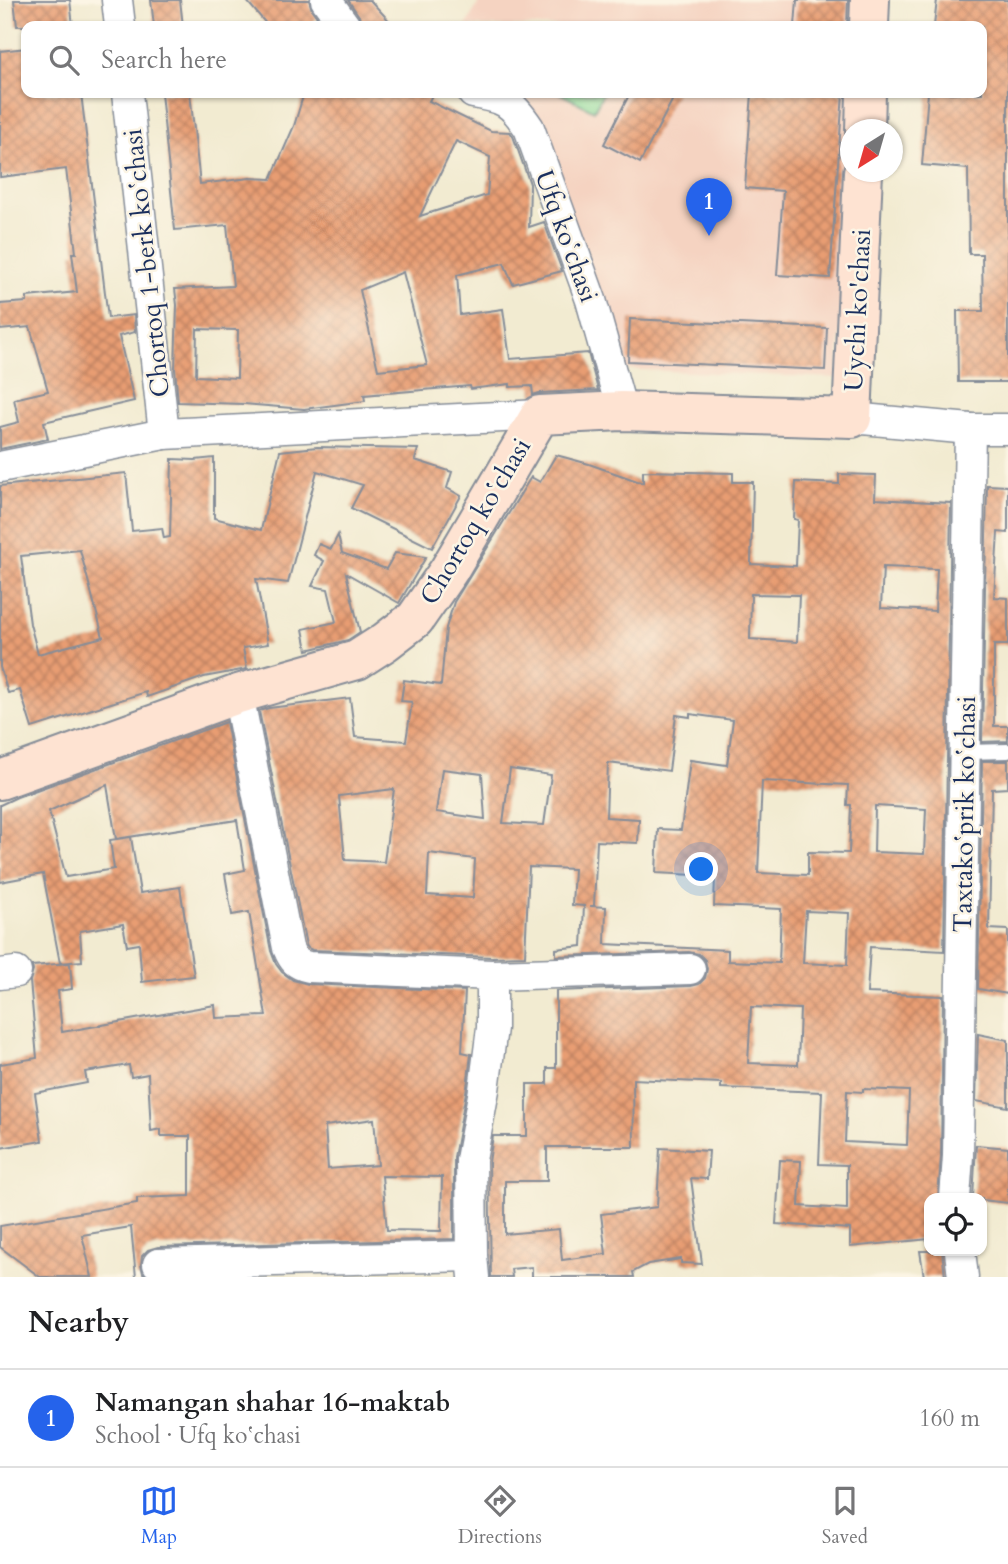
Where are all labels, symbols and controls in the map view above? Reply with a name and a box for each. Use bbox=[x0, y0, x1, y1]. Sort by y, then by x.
search box bbox=[21, 21, 987, 98]
icon: search bbox=[45, 41, 83, 79]
text: Search here bbox=[101, 42, 227, 77]
north arrow bbox=[840, 119, 903, 182]
street label: Chortoq 1-berk koʻchasi bbox=[115, 127, 178, 399]
street label: Ufq koʻchasi bbox=[526, 165, 607, 307]
pin: 1 bbox=[686, 178, 732, 236]
street label: Uychi ko'chasi bbox=[836, 228, 879, 392]
street label: Chortoq koʻchasi bbox=[412, 431, 539, 611]
street label: Taxtakoʻprik koʻchasi bbox=[945, 695, 984, 933]
your location bbox=[684, 852, 718, 886]
map controls bbox=[924, 1193, 987, 1256]
button: locate bbox=[924, 1193, 987, 1256]
text: Nearby bbox=[28, 1302, 129, 1343]
text: Namangan shahar 16-maktab bbox=[95, 1385, 450, 1420]
text: 1 bbox=[45, 1403, 57, 1434]
text: 160 m bbox=[919, 1403, 980, 1434]
text: School · Ufq koʻchasi bbox=[95, 1420, 301, 1451]
tab: Map bbox=[140, 1482, 178, 1550]
tab: Directions bbox=[458, 1482, 542, 1550]
tab: Saved bbox=[822, 1482, 868, 1550]

